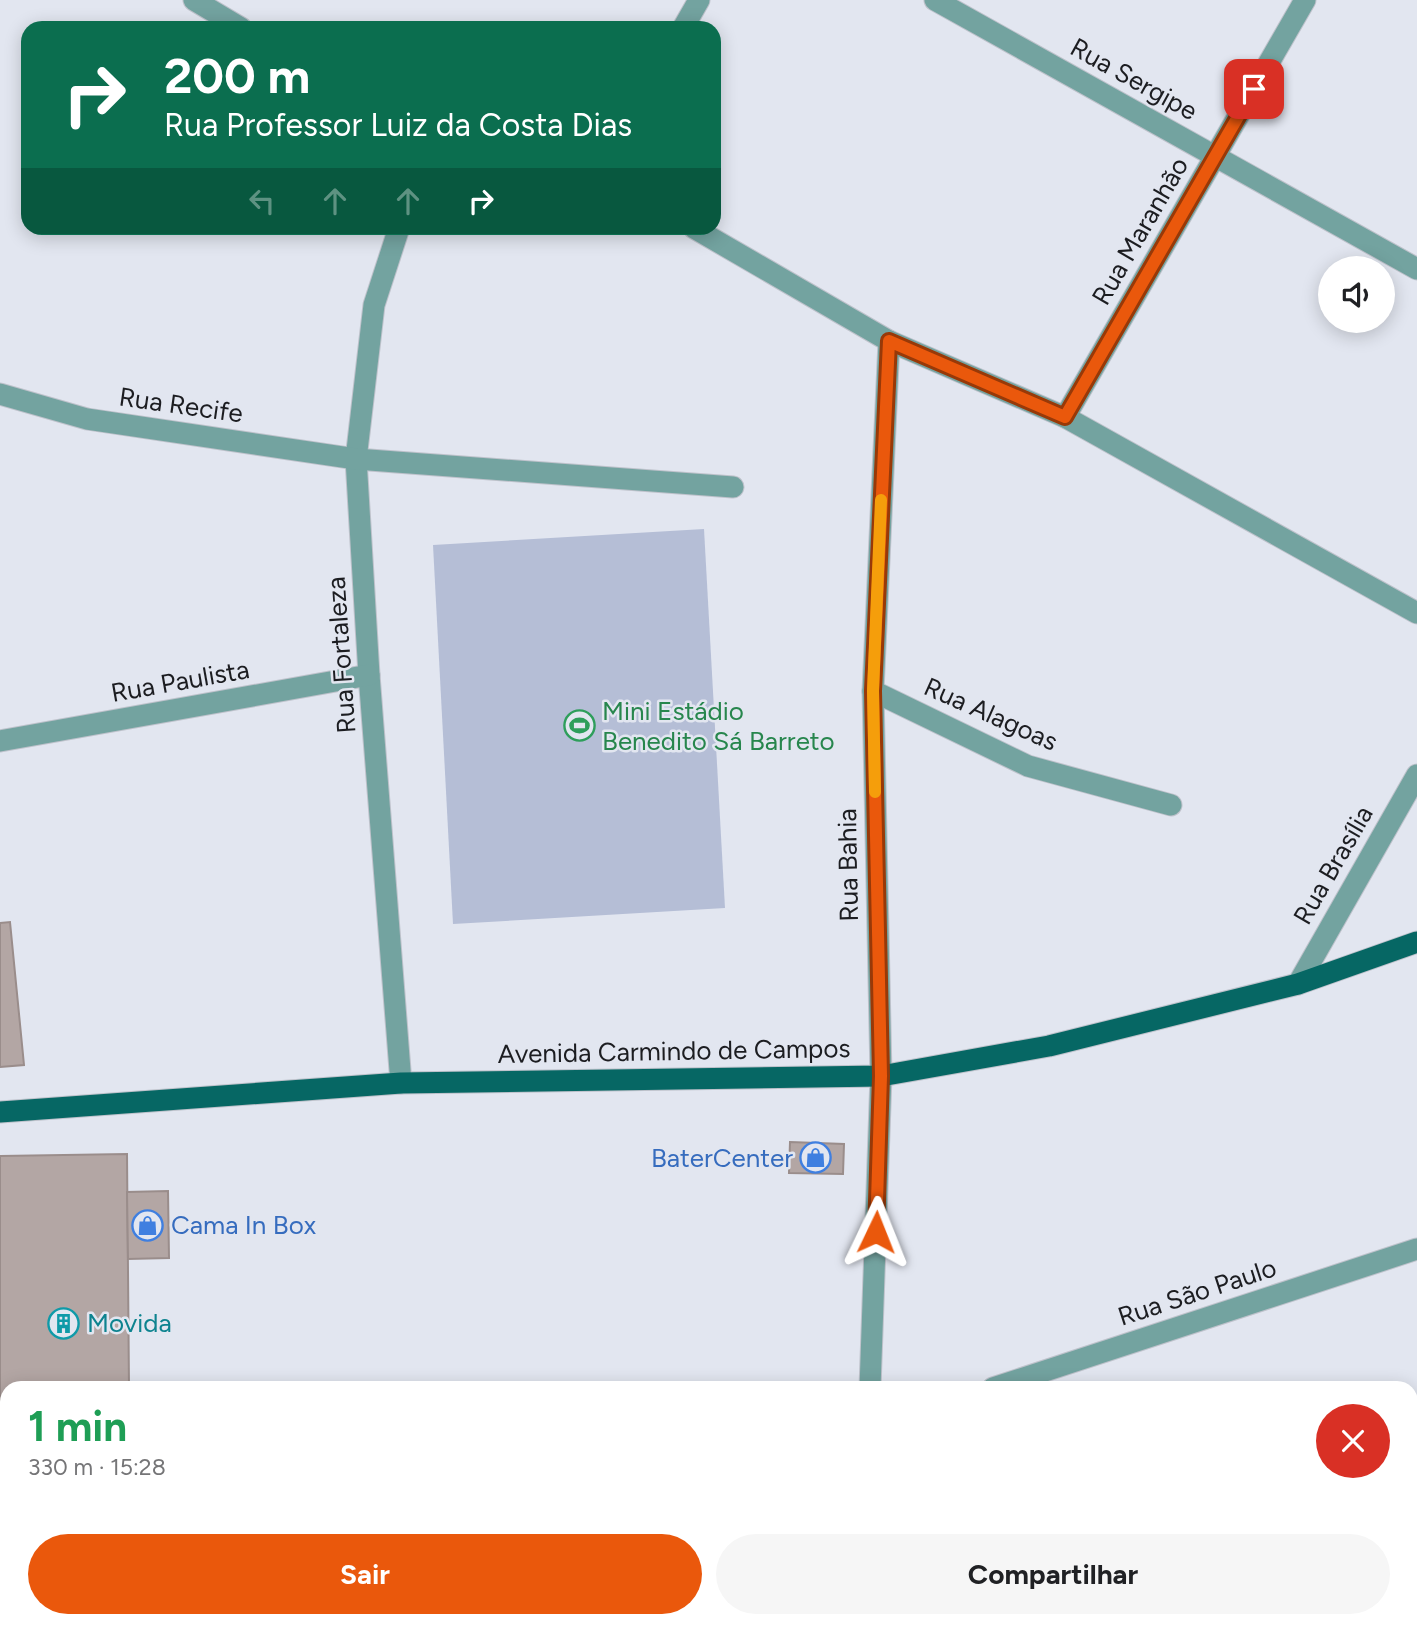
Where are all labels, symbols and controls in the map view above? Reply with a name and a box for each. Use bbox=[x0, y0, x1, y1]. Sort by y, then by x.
street label: Rua Sergipe bbox=[1065, 31, 1203, 127]
text: 200 m bbox=[164, 46, 310, 105]
icon: right bbox=[49, 49, 140, 140]
pin bbox=[1224, 59, 1284, 119]
icon: arrive bbox=[1235, 70, 1273, 108]
text: Rua Professor Luiz da Costa Dias bbox=[164, 106, 632, 144]
street label: Rua Maranhão bbox=[1085, 152, 1195, 310]
icon: left bbox=[243, 182, 281, 220]
icon: ahead bbox=[316, 182, 354, 220]
icon: ahead bbox=[389, 182, 427, 220]
icon: right bbox=[462, 182, 500, 220]
map controls bbox=[1318, 256, 1395, 333]
button: sound bbox=[1318, 256, 1395, 333]
street label: Rua Recife bbox=[117, 380, 245, 430]
street label: Rua Fortaleza bbox=[320, 575, 362, 735]
street label: Rua Paulista bbox=[108, 653, 252, 709]
street label: Rua Alagoas bbox=[919, 670, 1063, 758]
place label: Mini Estádio Benedito Sá Barreto bbox=[602, 695, 835, 757]
sports icon: Mini Estádio Benedito Sá Barreto bbox=[562, 709, 596, 743]
street label: Rua Brasília bbox=[1286, 800, 1380, 930]
street label: Rua Bahia bbox=[831, 808, 865, 922]
street label: Avenida Carmindo de Campos bbox=[497, 1032, 851, 1070]
shop icon: BaterCenter bbox=[799, 1141, 833, 1175]
place label: BaterCenter bbox=[651, 1142, 793, 1174]
position arrow bbox=[839, 1195, 913, 1269]
shop icon: Cama In Box bbox=[131, 1208, 165, 1242]
place label: Cama In Box bbox=[171, 1209, 317, 1241]
street label: Rua São Paulo bbox=[1114, 1251, 1280, 1333]
building icon: Movida bbox=[47, 1306, 81, 1340]
place label: Movida bbox=[87, 1307, 172, 1339]
text: 1 min bbox=[28, 1401, 127, 1452]
button: close bbox=[1316, 1404, 1390, 1478]
text: 330 m · 15:28 bbox=[28, 1453, 166, 1481]
button: Sair bbox=[28, 1534, 702, 1614]
button: Compartilhar bbox=[716, 1534, 1390, 1614]

